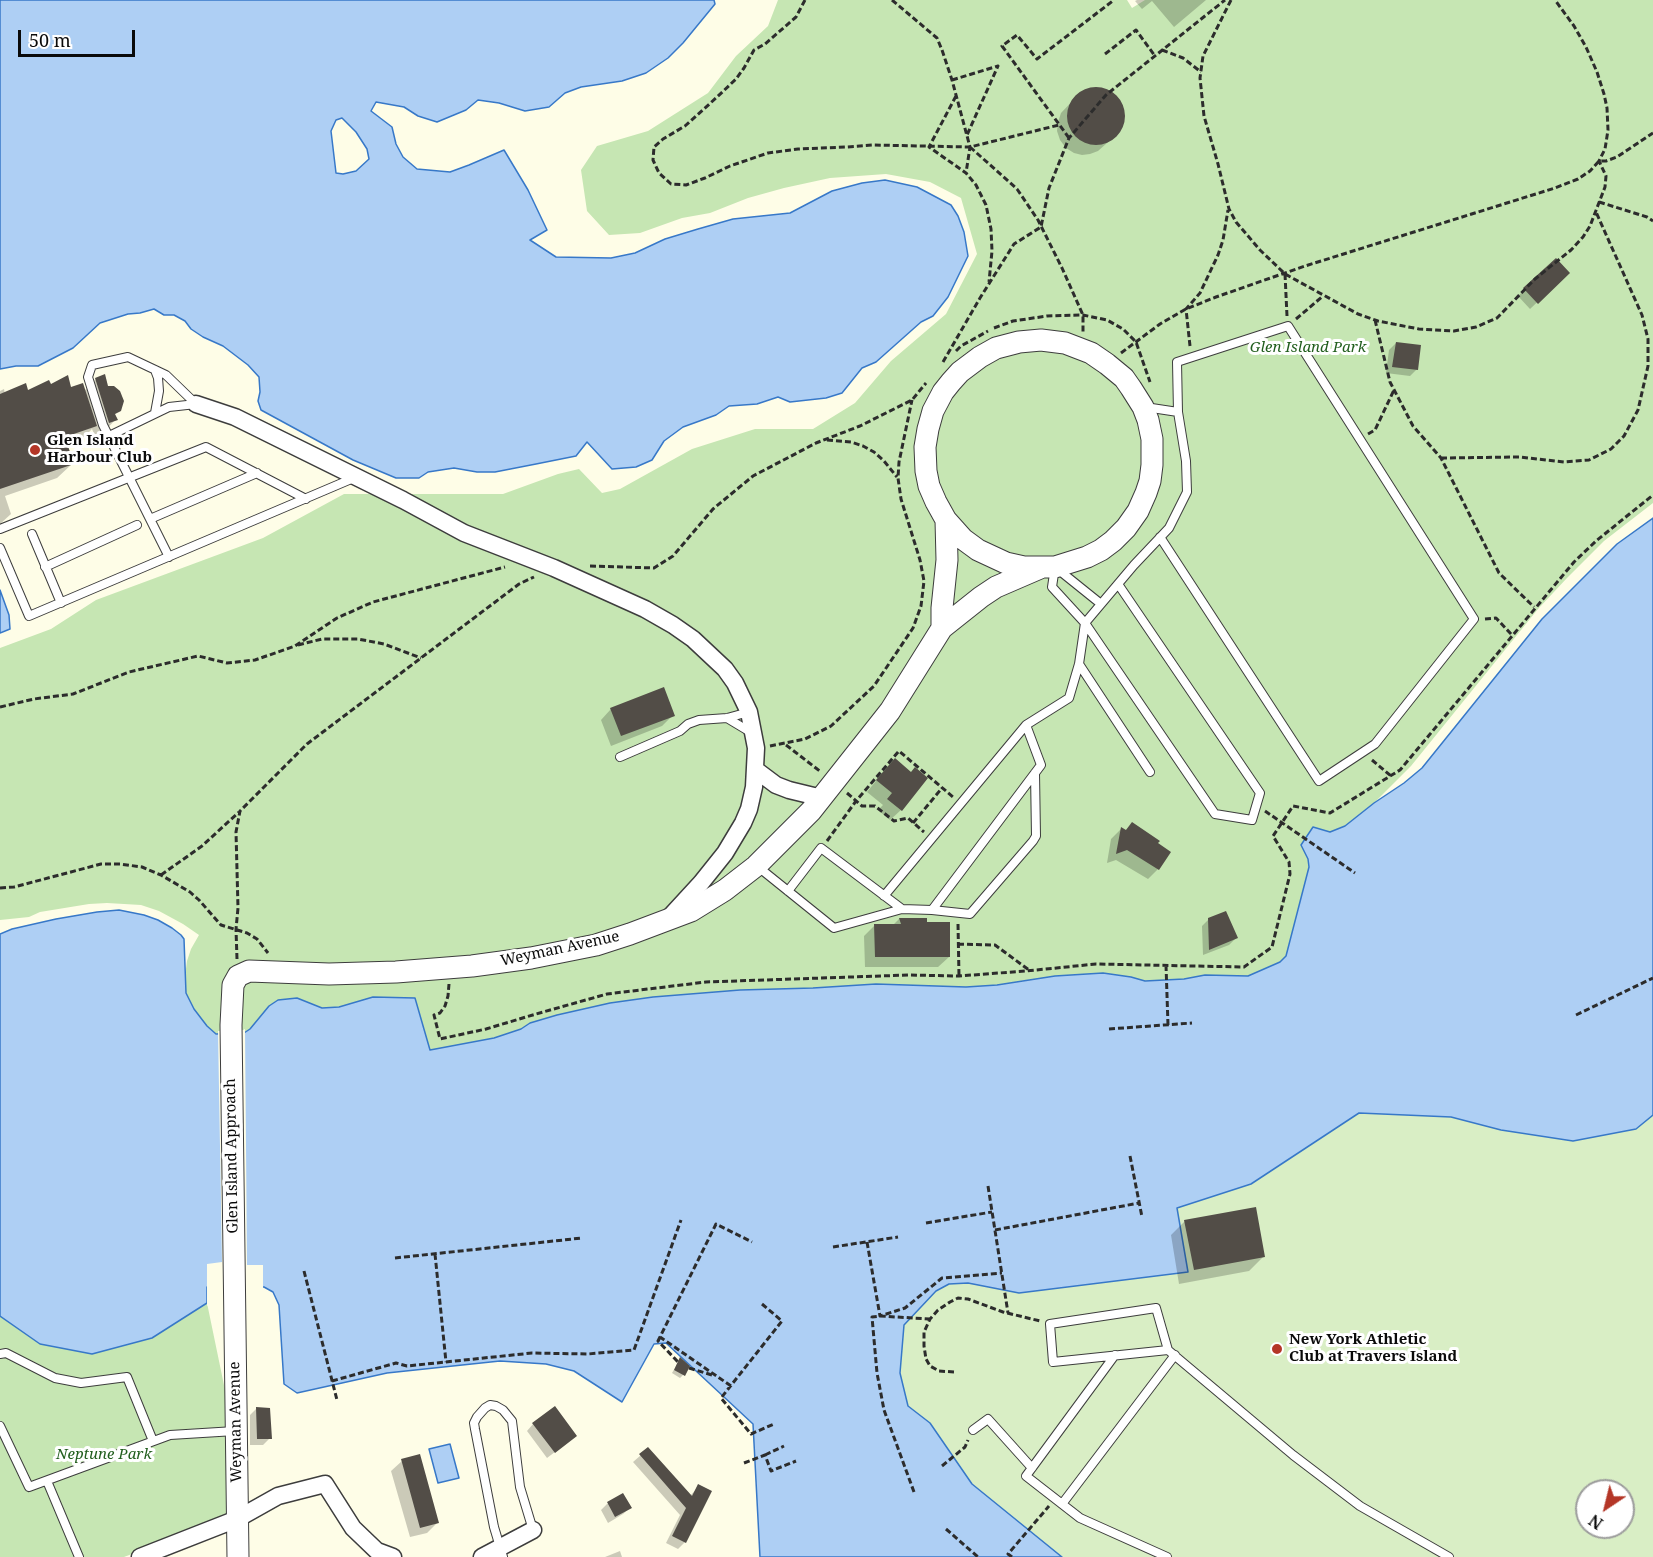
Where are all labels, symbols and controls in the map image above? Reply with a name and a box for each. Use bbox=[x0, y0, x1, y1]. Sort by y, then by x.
scale bar bbox=[21, 18, 138, 56]
text: 50 m bbox=[29, 28, 71, 52]
park label: Glen Island Park bbox=[1250, 339, 1366, 357]
place label: Glen Island Harbour Club bbox=[47, 432, 152, 467]
marker: Glen Island Harbour Club bbox=[28, 443, 42, 457]
street label: Weyman Avenue bbox=[499, 928, 621, 970]
street label: Glen Island Approach bbox=[222, 1078, 242, 1234]
place label: New York Athletic Club at Travers Island bbox=[1289, 1331, 1457, 1366]
marker: New York Athletic Club at Travers Island bbox=[1270, 1342, 1284, 1356]
street label: Weyman Avenue bbox=[226, 1361, 246, 1483]
park label: Neptune Park bbox=[56, 1446, 152, 1464]
north arrow bbox=[1575, 1479, 1635, 1539]
text: N bbox=[1584, 1509, 1607, 1535]

